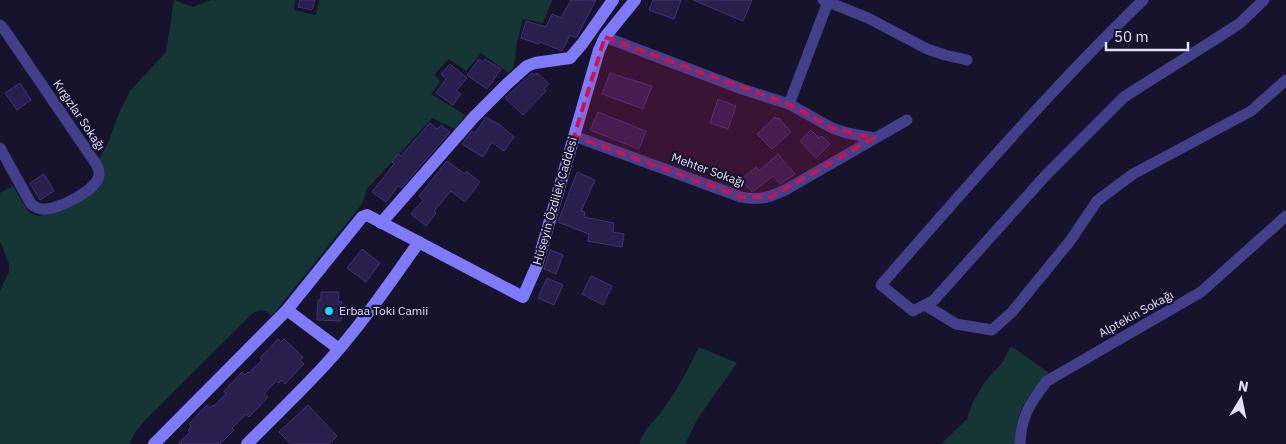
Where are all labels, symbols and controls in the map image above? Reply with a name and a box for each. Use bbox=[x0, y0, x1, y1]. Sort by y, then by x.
scale bar bbox=[1106, 20, 1188, 52]
text: 50 m bbox=[1114, 27, 1149, 46]
street label: Kırgızlar Sokağı bbox=[50, 76, 109, 153]
street label: Hüseyin Özdilek Caddesi bbox=[529, 135, 580, 267]
street label: Mehter Sokağı bbox=[669, 149, 747, 190]
street label: Alptekin Sokağı bbox=[1096, 287, 1176, 340]
place label: Erbaa Toki Camii bbox=[339, 303, 428, 318]
marker: Erbaa Toki Camii bbox=[323, 305, 335, 317]
north arrow bbox=[1216, 374, 1266, 424]
text: N bbox=[1237, 376, 1250, 396]

